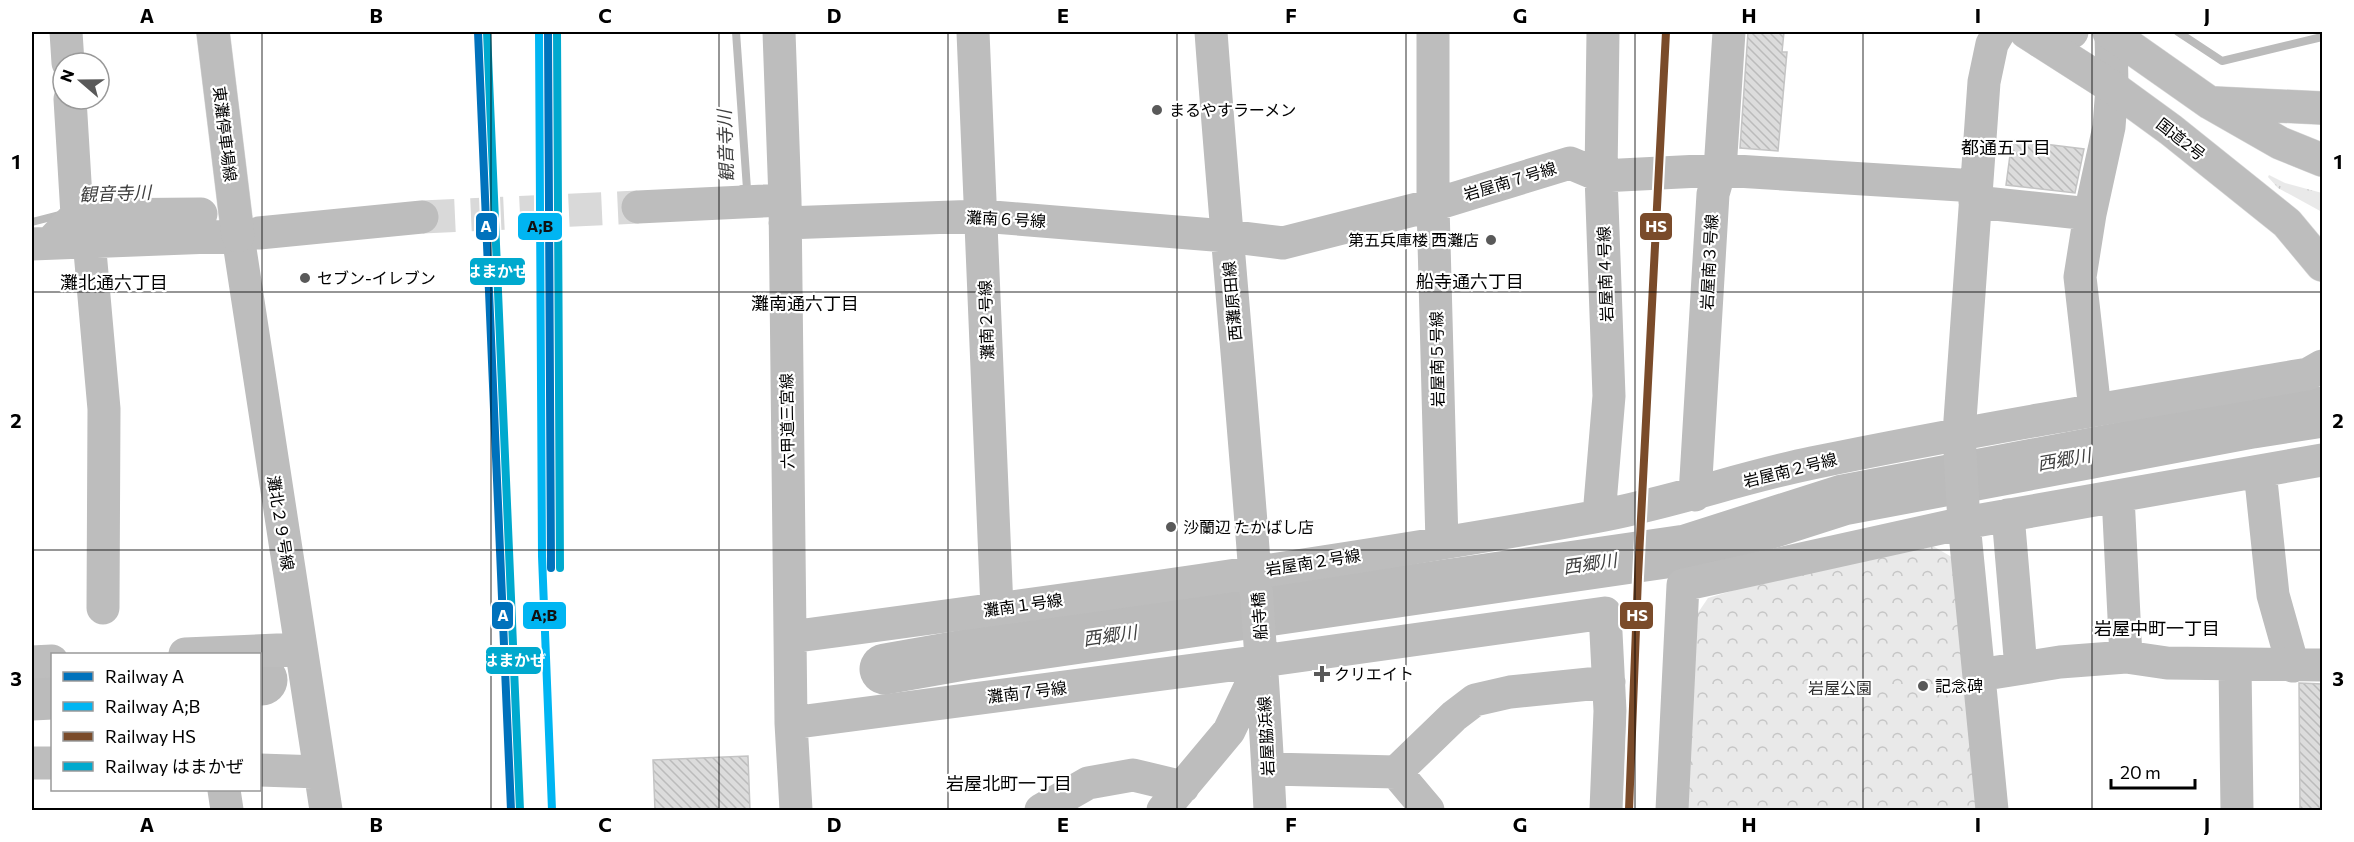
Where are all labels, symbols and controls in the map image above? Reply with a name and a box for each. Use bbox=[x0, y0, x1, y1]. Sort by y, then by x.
text: A bbox=[140, 3, 154, 27]
text: B bbox=[369, 3, 383, 27]
text: C bbox=[598, 3, 612, 27]
text: D bbox=[827, 3, 841, 27]
text: E bbox=[1057, 3, 1069, 27]
text: F bbox=[1285, 3, 1297, 27]
text: G bbox=[1513, 3, 1527, 27]
text: H bbox=[1742, 3, 1757, 27]
text: I bbox=[1975, 3, 1981, 27]
text: J bbox=[2204, 3, 2210, 27]
north arrow bbox=[51, 51, 111, 111]
text: N bbox=[55, 67, 77, 85]
street label: 東灘停車場線 bbox=[210, 85, 241, 183]
place label: まるやすラーメン bbox=[1169, 100, 1296, 119]
marker: まるやすラーメン bbox=[1150, 103, 1164, 117]
water label: 観音寺川 bbox=[713, 108, 737, 182]
street label: 国道2号 bbox=[2153, 114, 2210, 164]
district label: 都通五丁目 bbox=[1961, 136, 2051, 158]
text: 1 bbox=[11, 149, 21, 173]
text: 1 bbox=[2333, 149, 2343, 173]
street label: 岩屋南７号線 bbox=[1461, 157, 1559, 204]
water label: 観音寺川 bbox=[79, 181, 153, 205]
street label: 灘南６号線 bbox=[966, 207, 1046, 230]
line badge: A bbox=[475, 212, 498, 241]
line badge: A;B bbox=[517, 212, 563, 241]
line badge: HS bbox=[1639, 212, 1673, 241]
street label: 岩屋南３号線 bbox=[1697, 214, 1721, 310]
text: A bbox=[480, 216, 492, 235]
text: A;B bbox=[527, 216, 554, 235]
text: HS bbox=[1645, 216, 1667, 235]
street label: 岩屋南４号線 bbox=[1593, 226, 1616, 322]
place label: 第五兵庫楼 西灘店 bbox=[1348, 230, 1479, 249]
marker: 第五兵庫楼 西灘店 bbox=[1484, 233, 1498, 247]
line badge: はまかぜ bbox=[469, 257, 526, 286]
street label: 西灘原田線 bbox=[1219, 260, 1244, 342]
text: はまかぜ bbox=[465, 261, 529, 280]
place label: セブン-イレブン bbox=[317, 268, 436, 287]
district label: 船寺通六丁目 bbox=[1416, 270, 1524, 292]
district label: 灘北通六丁目 bbox=[60, 271, 168, 293]
marker: セブン-イレブン bbox=[298, 271, 312, 285]
street label: 灘南２号線 bbox=[975, 280, 996, 360]
district label: 灘南通六丁目 bbox=[751, 292, 859, 314]
street label: 岩屋南５号線 bbox=[1426, 311, 1447, 407]
street label: 六甲道三宮線 bbox=[776, 373, 797, 469]
text: 2 bbox=[10, 408, 22, 432]
text: 2 bbox=[2332, 408, 2344, 432]
water label: 西郷川 bbox=[2035, 443, 2094, 475]
street label: 岩屋南２号線 bbox=[1741, 449, 1839, 490]
street label: 灘北２９号線 bbox=[265, 474, 298, 572]
place label: 沙蘭辺 たかばし店 bbox=[1183, 517, 1314, 536]
marker: 沙蘭辺 たかばし店 bbox=[1164, 520, 1178, 534]
street label: 岩屋南２号線 bbox=[1264, 545, 1362, 578]
water label: 西郷川 bbox=[1562, 548, 1620, 578]
street label: 灘南１号線 bbox=[982, 590, 1064, 619]
street label: 船寺橋 bbox=[1247, 591, 1270, 641]
line badge: A bbox=[491, 601, 514, 630]
line badge: A;B bbox=[522, 601, 567, 630]
line badge: HS bbox=[1619, 601, 1654, 630]
text: A bbox=[497, 605, 509, 624]
text: A;B bbox=[531, 605, 558, 624]
text: HS bbox=[1626, 605, 1648, 624]
district label: 岩屋中町一丁目 bbox=[2094, 617, 2220, 639]
water label: 西郷川 bbox=[1082, 620, 1140, 650]
line badge: はまかぜ bbox=[485, 646, 542, 675]
text: はまかぜ bbox=[482, 650, 546, 669]
legend bbox=[51, 653, 261, 791]
place label: クリエイト bbox=[1334, 664, 1414, 683]
text: Railway A bbox=[105, 665, 184, 687]
text: 3 bbox=[10, 666, 22, 690]
text: 3 bbox=[2332, 666, 2344, 690]
marker: クリエイト bbox=[1315, 667, 1329, 681]
place label: 記念碑 bbox=[1935, 676, 1983, 695]
street label: 灘南７号線 bbox=[986, 677, 1068, 706]
park label: 岩屋公園 bbox=[1808, 678, 1872, 697]
marker: 記念碑 bbox=[1916, 679, 1930, 693]
text: Railway A;B bbox=[105, 695, 200, 717]
street label: 岩屋脇浜線 bbox=[1254, 696, 1277, 776]
text: Railway HS bbox=[105, 725, 196, 747]
scale bar bbox=[2111, 752, 2195, 790]
text: Railway はまかぜ bbox=[105, 755, 244, 777]
text: 20 m bbox=[2120, 761, 2161, 783]
district label: 岩屋北町一丁目 bbox=[946, 772, 1072, 794]
text: A bbox=[140, 812, 154, 836]
text: B bbox=[369, 812, 383, 836]
text: C bbox=[598, 812, 612, 836]
text: D bbox=[827, 812, 841, 836]
text: E bbox=[1057, 812, 1069, 836]
text: F bbox=[1285, 812, 1297, 836]
text: G bbox=[1513, 812, 1527, 836]
text: H bbox=[1742, 812, 1757, 836]
text: I bbox=[1975, 812, 1981, 836]
text: J bbox=[2204, 812, 2210, 836]

